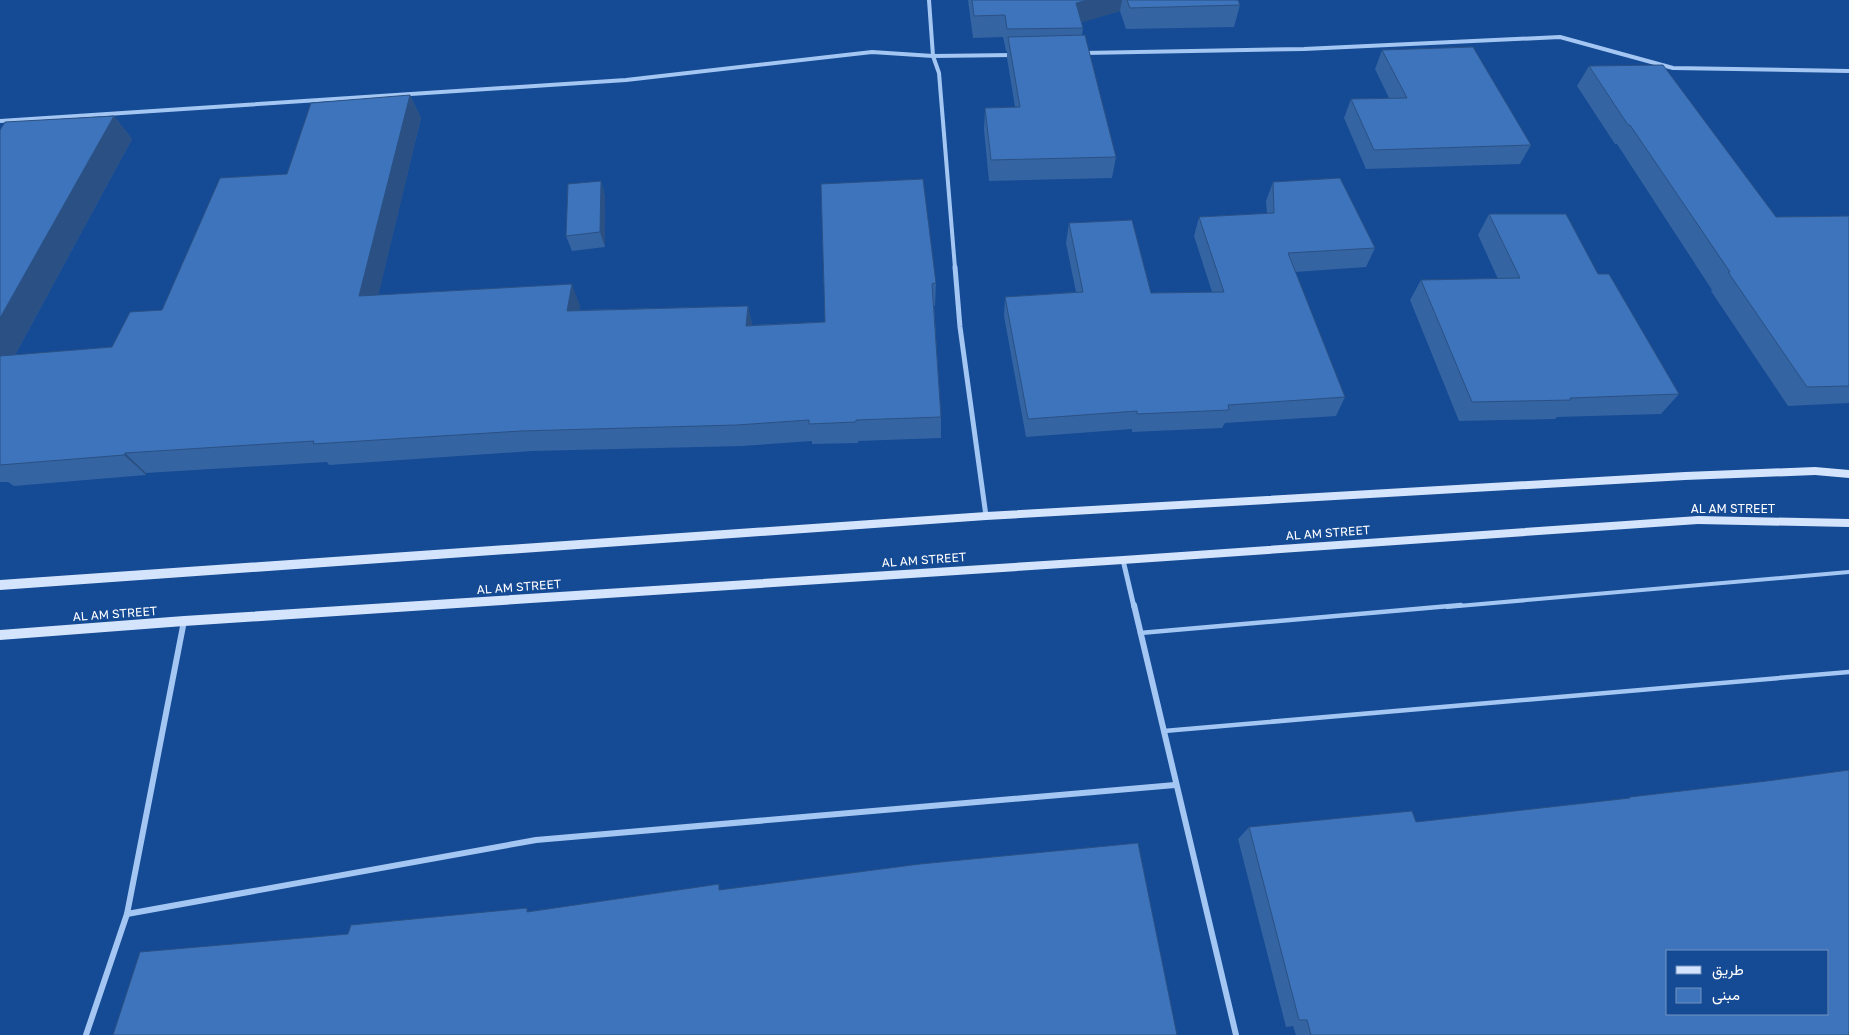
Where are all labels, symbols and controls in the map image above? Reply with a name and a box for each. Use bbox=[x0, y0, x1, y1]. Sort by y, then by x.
street label: AL AM STREET bbox=[1691, 501, 1776, 516]
street label: AL AM STREET bbox=[1285, 522, 1371, 543]
street label: AL AM STREET bbox=[881, 549, 967, 570]
street label: AL AM STREET bbox=[476, 576, 562, 597]
street label: AL AM STREET bbox=[72, 603, 158, 624]
legend bbox=[1666, 950, 1829, 1015]
text: طريق bbox=[1712, 960, 1744, 980]
text: مبنى bbox=[1712, 985, 1740, 1005]

